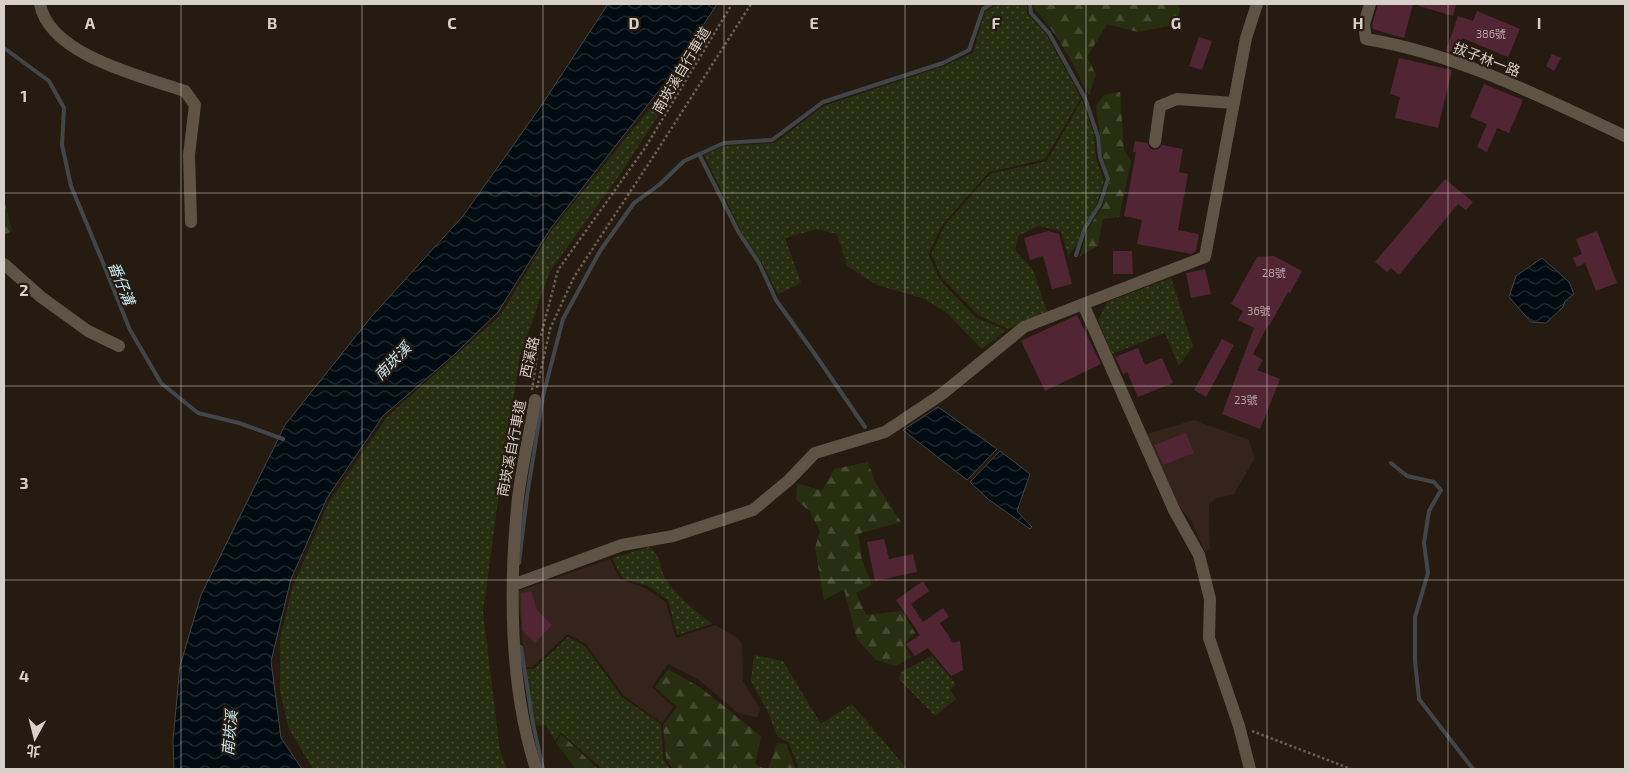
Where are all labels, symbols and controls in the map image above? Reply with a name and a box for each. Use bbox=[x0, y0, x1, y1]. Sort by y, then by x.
text: A bbox=[85, 13, 96, 32]
text: B bbox=[267, 13, 277, 32]
text: C bbox=[447, 13, 457, 32]
text: D bbox=[629, 13, 640, 32]
text: E bbox=[809, 13, 819, 32]
text: F bbox=[992, 13, 1001, 32]
text: G bbox=[1171, 13, 1181, 32]
text: H bbox=[1352, 13, 1364, 32]
text: I bbox=[1537, 13, 1541, 32]
street label: 南崁溪自行車道 bbox=[648, 24, 714, 116]
house number: 386號 bbox=[1476, 27, 1506, 40]
street label: 拔子林一路 bbox=[1451, 39, 1523, 79]
text: 1 bbox=[21, 86, 27, 105]
water label: 番仔溝 bbox=[105, 259, 140, 309]
house number: 28號 bbox=[1262, 266, 1286, 279]
text: 2 bbox=[19, 280, 29, 299]
house number: 36號 bbox=[1247, 304, 1271, 317]
street label: 西溪路 bbox=[516, 335, 542, 379]
water label: 南崁溪 bbox=[370, 337, 415, 383]
house number: 23號 bbox=[1234, 393, 1258, 406]
street label: 南崁溪自行車道 bbox=[493, 398, 529, 498]
text: 3 bbox=[19, 473, 29, 492]
text: 4 bbox=[19, 666, 29, 685]
water label: 南崁溪 bbox=[218, 708, 240, 756]
north arrow bbox=[10, 713, 60, 763]
text: 北 bbox=[25, 742, 41, 761]

